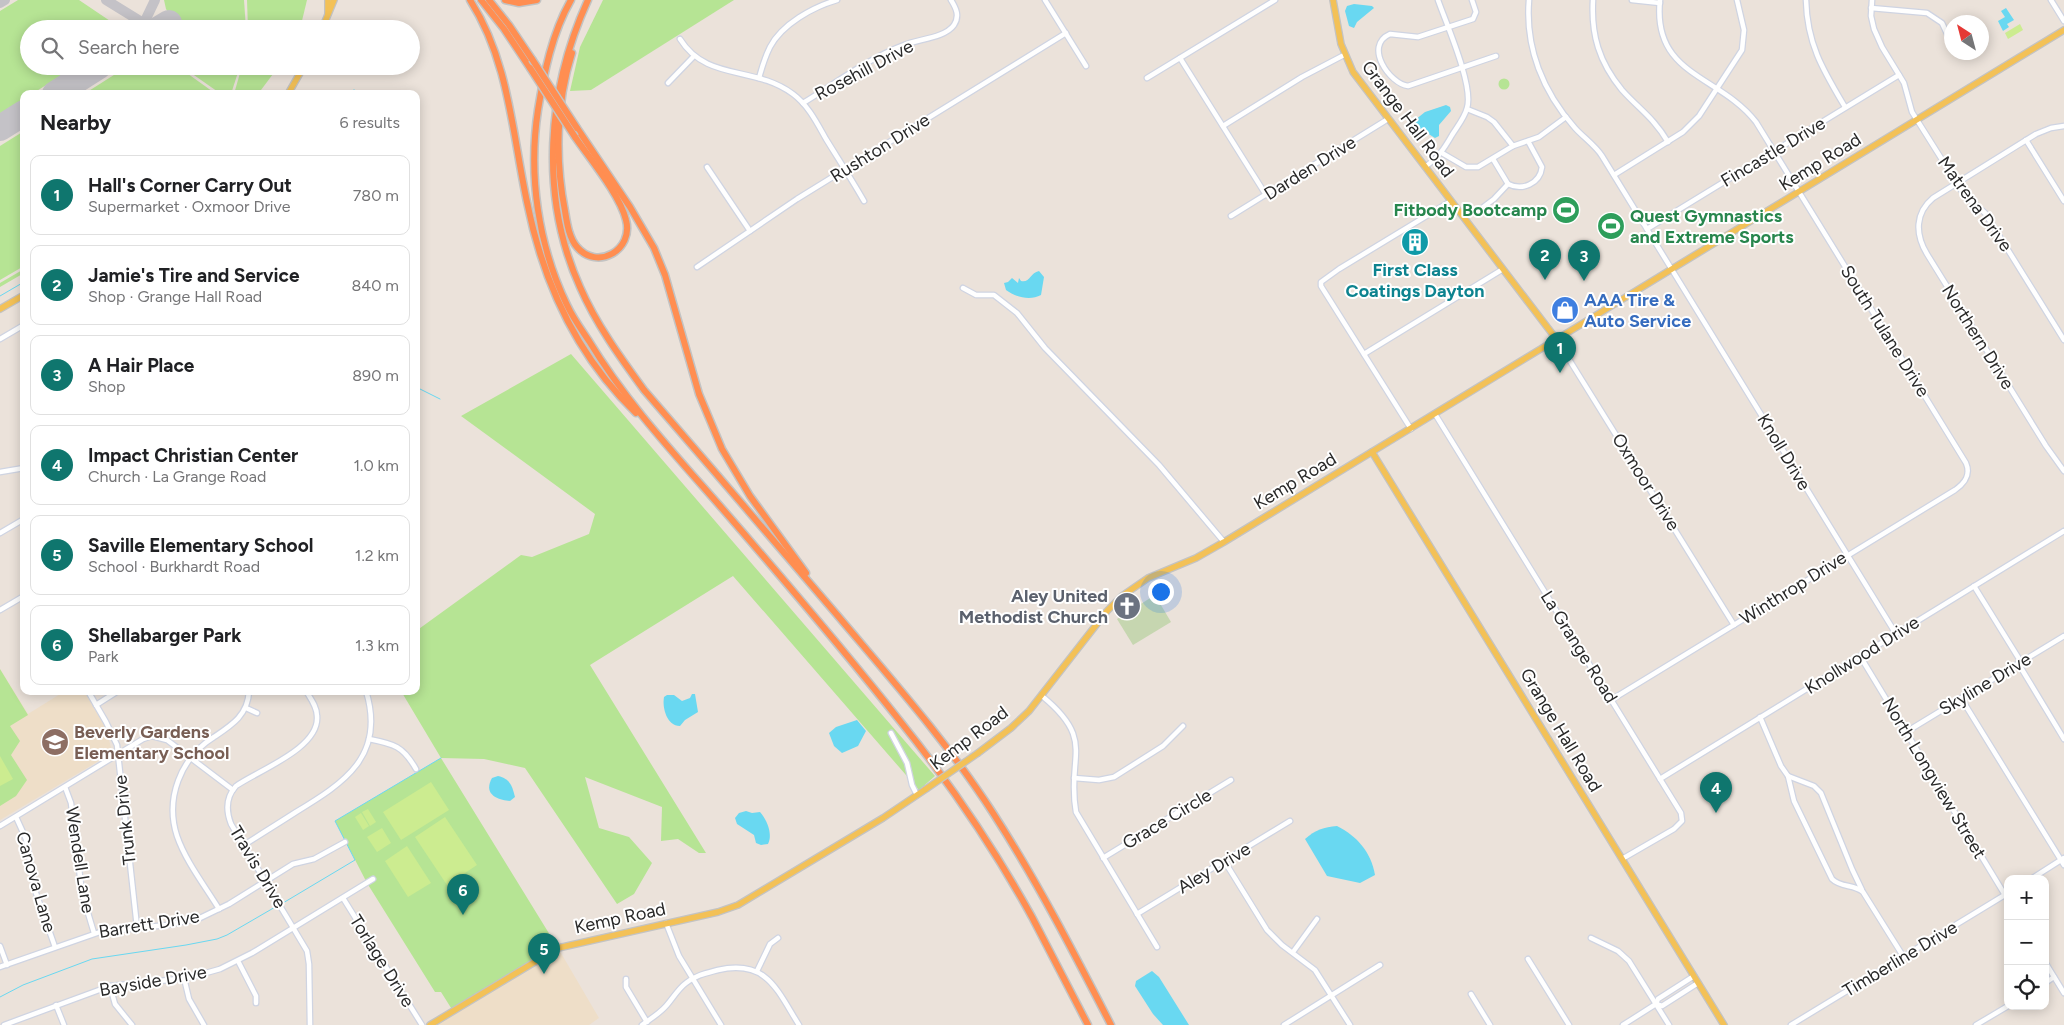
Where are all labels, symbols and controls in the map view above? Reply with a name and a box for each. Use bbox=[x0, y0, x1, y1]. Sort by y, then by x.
north arrow bbox=[1944, 15, 1989, 60]
search box bbox=[20, 20, 420, 75]
icon: search bbox=[38, 34, 66, 62]
street label: Rosehill Drive bbox=[811, 35, 917, 105]
text: Search here bbox=[78, 36, 180, 59]
street label: Grange Hall Road bbox=[1357, 56, 1459, 182]
street label: Rushton Drive bbox=[826, 109, 934, 187]
text: Nearby bbox=[40, 110, 111, 135]
street label: Fincastle Drive bbox=[1717, 112, 1829, 192]
text: 6 results bbox=[339, 113, 400, 132]
street label: Kemp Road bbox=[1775, 128, 1865, 196]
street label: Darden Drive bbox=[1260, 131, 1360, 205]
street label: Matrena Drive bbox=[1933, 152, 2017, 256]
text: Hall's Corner Carry Out bbox=[88, 174, 292, 197]
text: 1 bbox=[54, 186, 60, 205]
text: 780 m bbox=[353, 186, 399, 205]
sports icon: Fitbody Bootcamp bbox=[1551, 195, 1581, 225]
text: Supermarket · Oxmoor Drive bbox=[88, 197, 290, 216]
place label: Fitbody Bootcamp bbox=[1394, 199, 1547, 221]
place label: Quest Gymnastics and Extreme Sports bbox=[1630, 205, 1794, 248]
sports icon: Quest Gymnastics and Extreme Sports bbox=[1596, 211, 1626, 241]
building icon: First Class Coatings Dayton bbox=[1400, 227, 1430, 257]
pin: 2 bbox=[1529, 239, 1561, 280]
pin: 3 bbox=[1568, 240, 1600, 281]
place label: First Class Coatings Dayton bbox=[1346, 259, 1484, 302]
street label: South Tulane Drive bbox=[1836, 261, 1934, 401]
text: Jamie's Tire and Service bbox=[88, 264, 300, 287]
text: 2 bbox=[52, 276, 62, 295]
text: 840 m bbox=[351, 276, 399, 295]
street label: Northern Drive bbox=[1937, 281, 2019, 394]
text: Shop · Grange Hall Road bbox=[88, 287, 262, 306]
place label: AAA Tire & Auto Service bbox=[1584, 289, 1691, 332]
shop icon: AAA Tire & Auto Service bbox=[1550, 295, 1580, 325]
pin: 1 bbox=[1544, 332, 1576, 373]
text: A Hair Place bbox=[88, 354, 194, 377]
text: 3 bbox=[53, 366, 61, 385]
text: 890 m bbox=[352, 366, 399, 385]
text: Shop bbox=[88, 377, 126, 396]
street label: Knoll Drive bbox=[1753, 410, 1816, 494]
street label: Oxmoor Drive bbox=[1607, 429, 1685, 535]
text: Impact Christian Center bbox=[88, 444, 298, 467]
street label: Kemp Road bbox=[1250, 448, 1340, 514]
text: 4 bbox=[52, 456, 62, 475]
text: 1.0 km bbox=[353, 456, 399, 475]
text: Church · La Grange Road bbox=[88, 467, 266, 486]
text: Saville Elementary School bbox=[88, 534, 313, 557]
text: 5 bbox=[52, 546, 62, 565]
text: 1.2 km bbox=[355, 546, 399, 565]
street label: Winthrop Drive bbox=[1736, 546, 1851, 630]
text: School · Burkhardt Road bbox=[88, 557, 260, 576]
your location bbox=[1148, 579, 1174, 605]
place label: Aley United Methodist Church bbox=[959, 585, 1108, 628]
street label: La Grange Road bbox=[1536, 587, 1622, 707]
church icon: Aley United Methodist Church bbox=[1112, 591, 1142, 621]
street label: Knollwood Drive bbox=[1801, 611, 1923, 699]
text: Shellabarger Park bbox=[88, 624, 242, 647]
text: 6 bbox=[52, 636, 62, 655]
text: 1.3 km bbox=[355, 636, 399, 655]
text: Park bbox=[88, 647, 118, 666]
street label: Skyline Drive bbox=[1935, 648, 2035, 720]
street label: Grange Hall Road bbox=[1515, 664, 1607, 796]
street label: North Longview Street bbox=[1877, 693, 1991, 863]
street label: Kemp Road bbox=[925, 701, 1013, 775]
place label: Beverly Gardens Elementary School bbox=[74, 721, 229, 764]
school or university icon: Beverly Gardens Elementary School bbox=[40, 727, 70, 757]
pin: 4 bbox=[1700, 772, 1732, 813]
street label: Trunk Drive bbox=[109, 774, 141, 866]
street label: Grace Circle bbox=[1119, 784, 1216, 854]
street label: Wendell Lane bbox=[61, 805, 99, 915]
street label: Travis Drive bbox=[225, 822, 291, 912]
street label: Canova Lane bbox=[11, 829, 61, 935]
street label: Aley Drive bbox=[1173, 838, 1255, 898]
pin: 6 bbox=[447, 874, 479, 915]
map controls bbox=[2004, 875, 2049, 1010]
button: + bbox=[2004, 875, 2049, 920]
street label: Kemp Road bbox=[572, 898, 668, 938]
street label: Barrett Drive bbox=[97, 905, 201, 943]
street label: Torlage Drive bbox=[345, 911, 419, 1011]
street label: Timberline Drive bbox=[1839, 916, 1962, 1002]
button: − bbox=[2004, 920, 2049, 965]
pin: 5 bbox=[528, 933, 560, 974]
street label: Bayside Drive bbox=[98, 961, 209, 1001]
button: locate bbox=[2004, 965, 2049, 1010]

